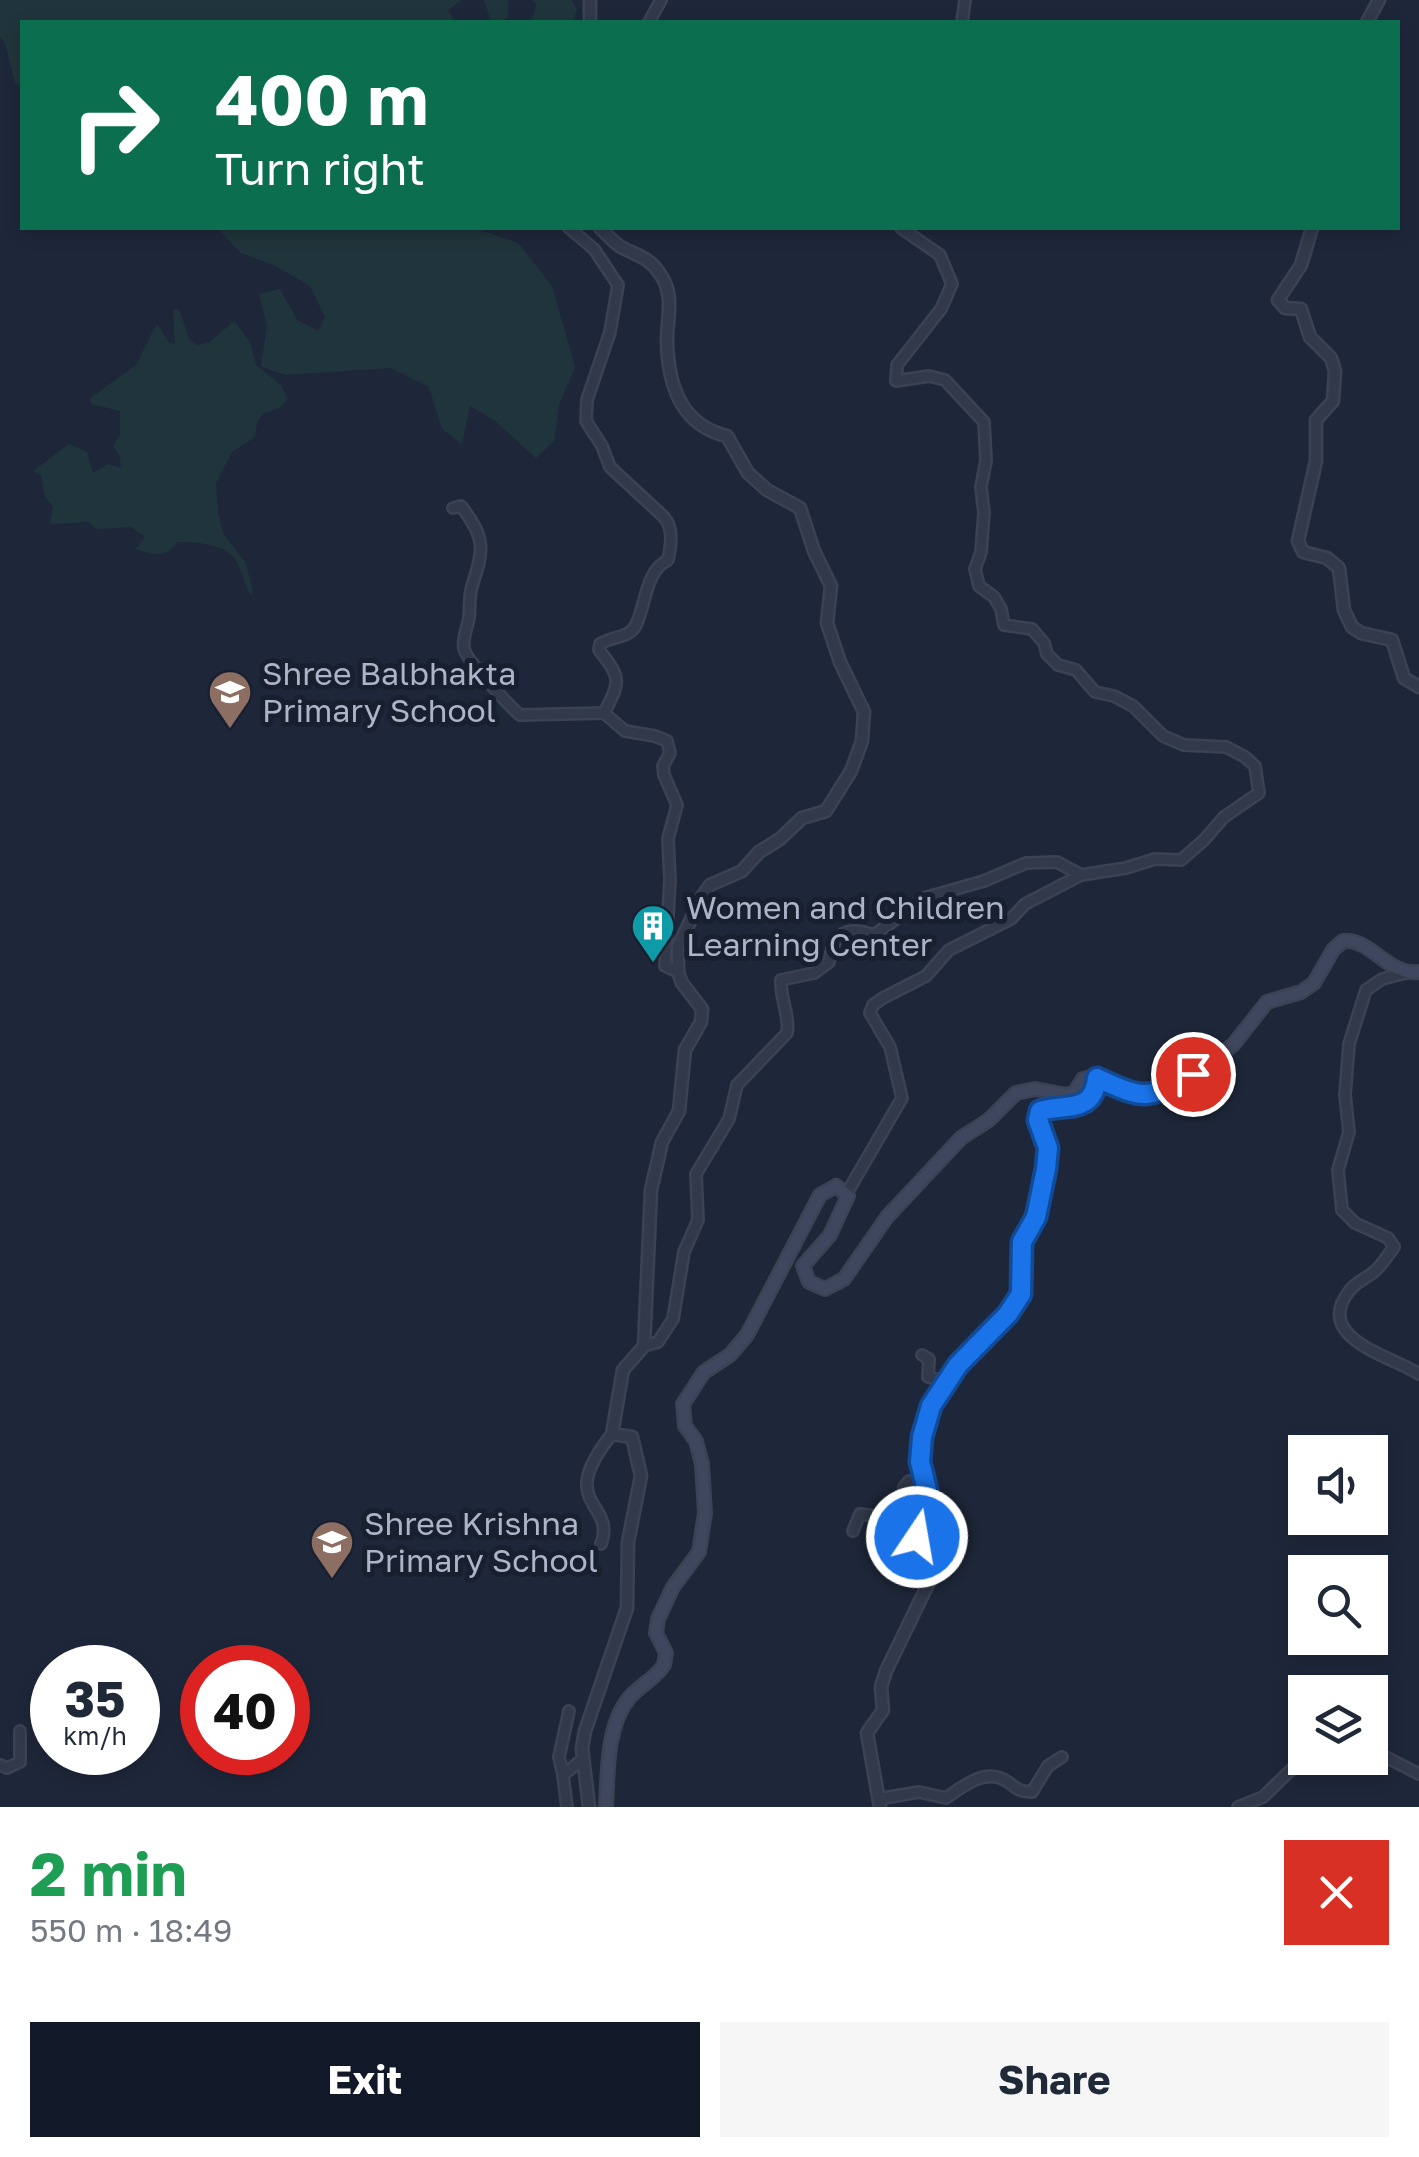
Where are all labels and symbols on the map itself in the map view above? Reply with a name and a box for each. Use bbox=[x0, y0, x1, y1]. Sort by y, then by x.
place label: Shree Balbhakta Primary School bbox=[262, 654, 516, 729]
school or university icon: Shree Balbhakta Primary School bbox=[207, 669, 253, 730]
place label: Women and Children Learning Center bbox=[686, 888, 1005, 963]
building icon: Women and Children Learning Center bbox=[630, 903, 676, 964]
pin bbox=[1151, 1032, 1236, 1117]
position arrow bbox=[865, 1485, 969, 1589]
place label: Shree Krishna Primary School bbox=[364, 1504, 598, 1579]
school or university icon: Shree Krishna Primary School bbox=[309, 1519, 355, 1580]
speed limit sign: 40 bbox=[180, 1645, 310, 1775]

